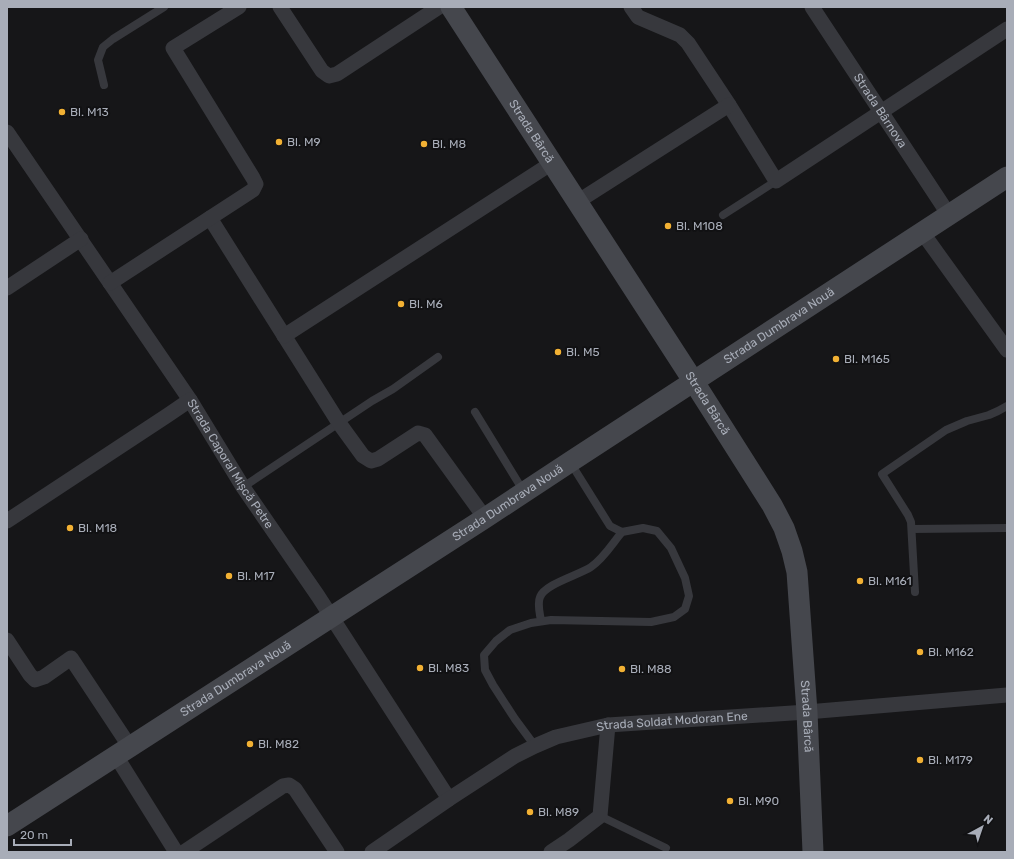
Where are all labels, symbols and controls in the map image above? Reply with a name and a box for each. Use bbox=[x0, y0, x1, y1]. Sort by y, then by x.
street label: Strada Bârnova bbox=[851, 71, 910, 150]
street label: Strada Bârcă bbox=[506, 97, 557, 165]
place label: Bl. M13 bbox=[70, 105, 109, 119]
marker: Bl. M13 bbox=[57, 107, 67, 117]
place label: Bl. M9 bbox=[287, 135, 321, 149]
marker: Bl. M9 bbox=[274, 137, 284, 147]
place label: Bl. M8 bbox=[432, 137, 466, 151]
marker: Bl. M8 bbox=[419, 139, 429, 149]
place label: Bl. M108 bbox=[676, 219, 723, 233]
marker: Bl. M108 bbox=[663, 221, 673, 231]
street label: Strada Dumbrava Nouă bbox=[721, 284, 837, 367]
place label: Bl. M6 bbox=[409, 297, 443, 311]
marker: Bl. M6 bbox=[396, 299, 406, 309]
place label: Bl. M5 bbox=[566, 345, 600, 359]
marker: Bl. M5 bbox=[553, 347, 563, 357]
place label: Bl. M165 bbox=[844, 352, 890, 366]
marker: Bl. M165 bbox=[831, 354, 841, 364]
street label: Strada Bârcă bbox=[682, 369, 733, 438]
street label: Strada Caporal Mișcă Petre bbox=[184, 397, 277, 531]
street label: Strada Dumbrava Nouă bbox=[450, 462, 566, 544]
place label: Bl. M18 bbox=[78, 521, 117, 535]
marker: Bl. M18 bbox=[65, 523, 75, 533]
place label: Bl. M17 bbox=[237, 569, 275, 583]
marker: Bl. M17 bbox=[224, 571, 234, 581]
place label: Bl. M161 bbox=[868, 574, 912, 588]
marker: Bl. M161 bbox=[855, 576, 865, 586]
street label: Strada Dumbrava Nouă bbox=[177, 638, 294, 720]
place label: Bl. M162 bbox=[928, 645, 974, 659]
marker: Bl. M162 bbox=[915, 647, 925, 657]
place label: Bl. M83 bbox=[428, 661, 469, 675]
place label: Bl. M88 bbox=[630, 662, 672, 676]
marker: Bl. M83 bbox=[415, 663, 425, 673]
marker: Bl. M88 bbox=[617, 664, 627, 674]
street label: Strada Bârcă bbox=[798, 680, 816, 753]
street label: Strada Soldat Modoran Ene bbox=[595, 709, 748, 734]
place label: Bl. M82 bbox=[258, 737, 299, 751]
marker: Bl. M82 bbox=[245, 739, 255, 749]
place label: Bl. M179 bbox=[928, 753, 973, 767]
marker: Bl. M179 bbox=[915, 755, 925, 765]
place label: Bl. M90 bbox=[738, 794, 779, 808]
marker: Bl. M90 bbox=[725, 796, 735, 806]
place label: Bl. M89 bbox=[538, 805, 579, 819]
marker: Bl. M89 bbox=[525, 807, 535, 817]
north arrow bbox=[962, 807, 1002, 847]
text: N bbox=[981, 812, 995, 827]
scale bar bbox=[14, 821, 71, 847]
text: 20 m bbox=[20, 828, 48, 842]

